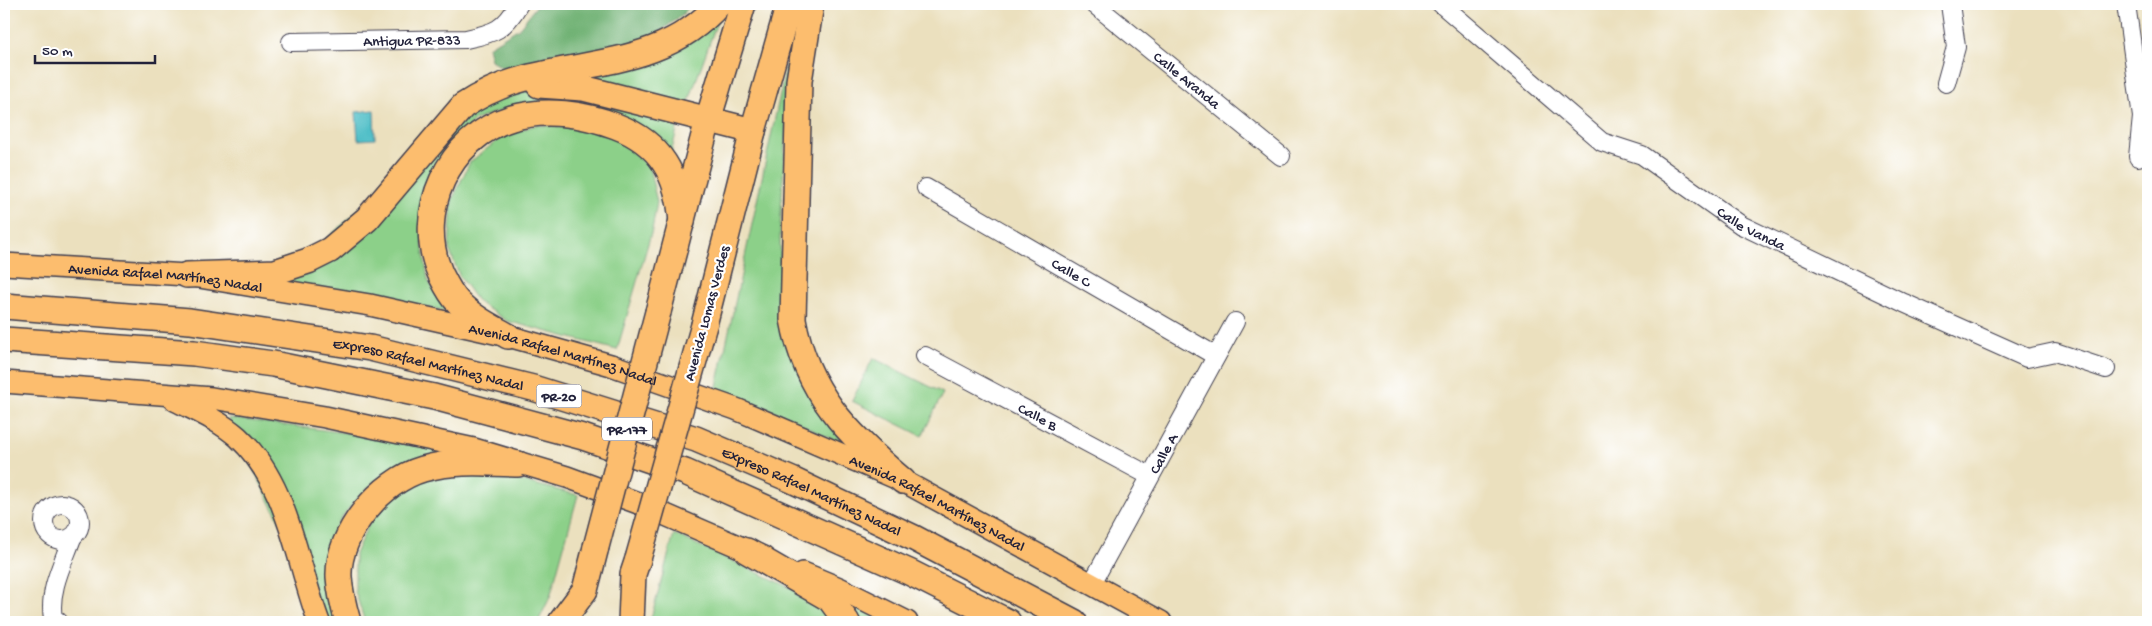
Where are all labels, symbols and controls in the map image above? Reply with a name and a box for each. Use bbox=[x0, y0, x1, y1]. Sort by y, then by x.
scale bar bbox=[35, 32, 155, 64]
street label: Antigua PR-833 bbox=[363, 32, 461, 52]
text: 50 m bbox=[42, 43, 73, 61]
street label: Calle Aranda bbox=[1149, 49, 1224, 114]
street label: Calle Vanda bbox=[1713, 204, 1788, 256]
street label: Avenida Lomas Verdes bbox=[681, 244, 735, 383]
street label: Calle C bbox=[1047, 255, 1094, 293]
street label: Avenida Rafael Martínez Nadal bbox=[68, 261, 263, 298]
street label: Avenida Rafael Martínez Nadal bbox=[467, 320, 659, 391]
street label: Expreso Rafael Martínez Nadal bbox=[331, 336, 525, 396]
road number: PR-20 bbox=[536, 384, 582, 408]
street label: Calle B bbox=[1014, 400, 1060, 436]
road number: PR-177 bbox=[602, 418, 652, 440]
street label: Calle A bbox=[1147, 430, 1184, 478]
street label: Expreso Rafael Martínez Nadal bbox=[718, 444, 903, 541]
street label: Avenida Rafael Martínez Nadal bbox=[846, 452, 1027, 557]

